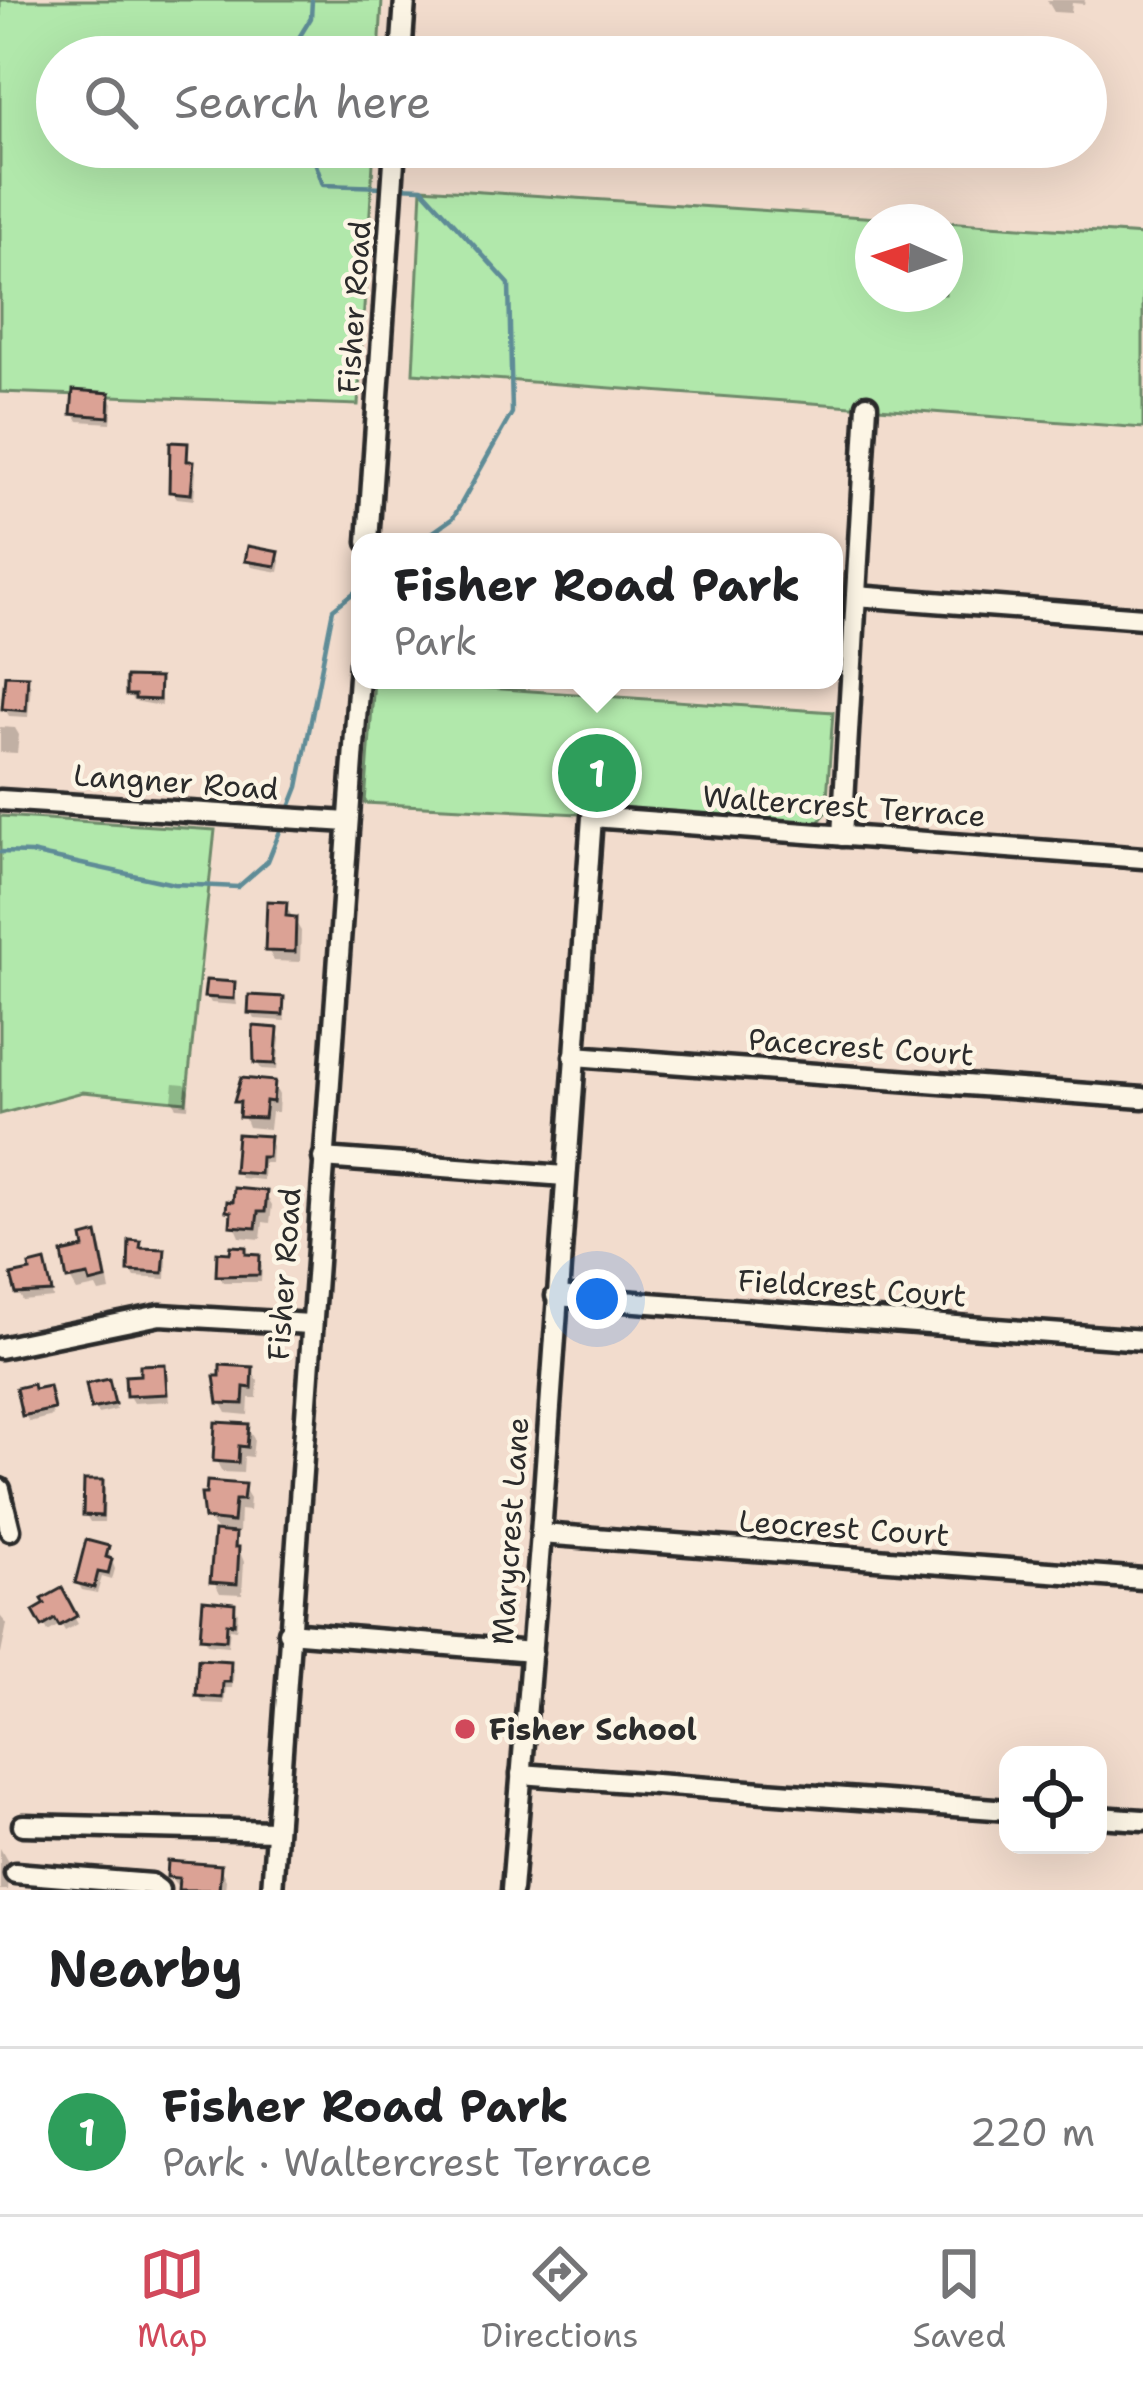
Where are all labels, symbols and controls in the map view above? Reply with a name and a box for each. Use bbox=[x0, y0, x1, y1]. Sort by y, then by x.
search box bbox=[36, 36, 1107, 168]
icon: search bbox=[78, 69, 144, 135]
text: Search here bbox=[174, 72, 431, 132]
north arrow bbox=[855, 204, 963, 312]
street label: Fisher Road bbox=[328, 219, 380, 395]
popup bbox=[351, 533, 843, 689]
text: Fisher Road Park bbox=[394, 555, 800, 615]
text: Park bbox=[394, 615, 477, 667]
pin: 1 bbox=[558, 728, 636, 818]
street label: Langner Road bbox=[72, 754, 280, 810]
street label: Waltercrest Terrace bbox=[701, 776, 987, 836]
street label: Pacecrest Court bbox=[747, 1019, 975, 1075]
street label: Fisher Road bbox=[258, 1186, 310, 1362]
street label: Fieldcrest Court bbox=[736, 1260, 968, 1316]
your location bbox=[567, 1269, 627, 1329]
street label: Marycrest Lane bbox=[482, 1416, 538, 1646]
street label: Leocrest Court bbox=[737, 1500, 951, 1556]
place label: Fisher School bbox=[489, 1709, 697, 1750]
marker: Fisher School bbox=[452, 1716, 478, 1742]
map controls bbox=[999, 1746, 1107, 1854]
button: locate bbox=[999, 1746, 1107, 1854]
text: Nearby bbox=[48, 1934, 243, 2002]
text: Fisher Road Park bbox=[162, 2076, 569, 2136]
text: 1 bbox=[78, 2106, 96, 2158]
text: 220 m bbox=[969, 2106, 1095, 2158]
text: Park · Waltercrest Terrace bbox=[162, 2136, 652, 2188]
tab: Map bbox=[137, 2241, 208, 2358]
tab: Directions bbox=[481, 2241, 639, 2358]
tab: Saved bbox=[912, 2241, 1006, 2358]

